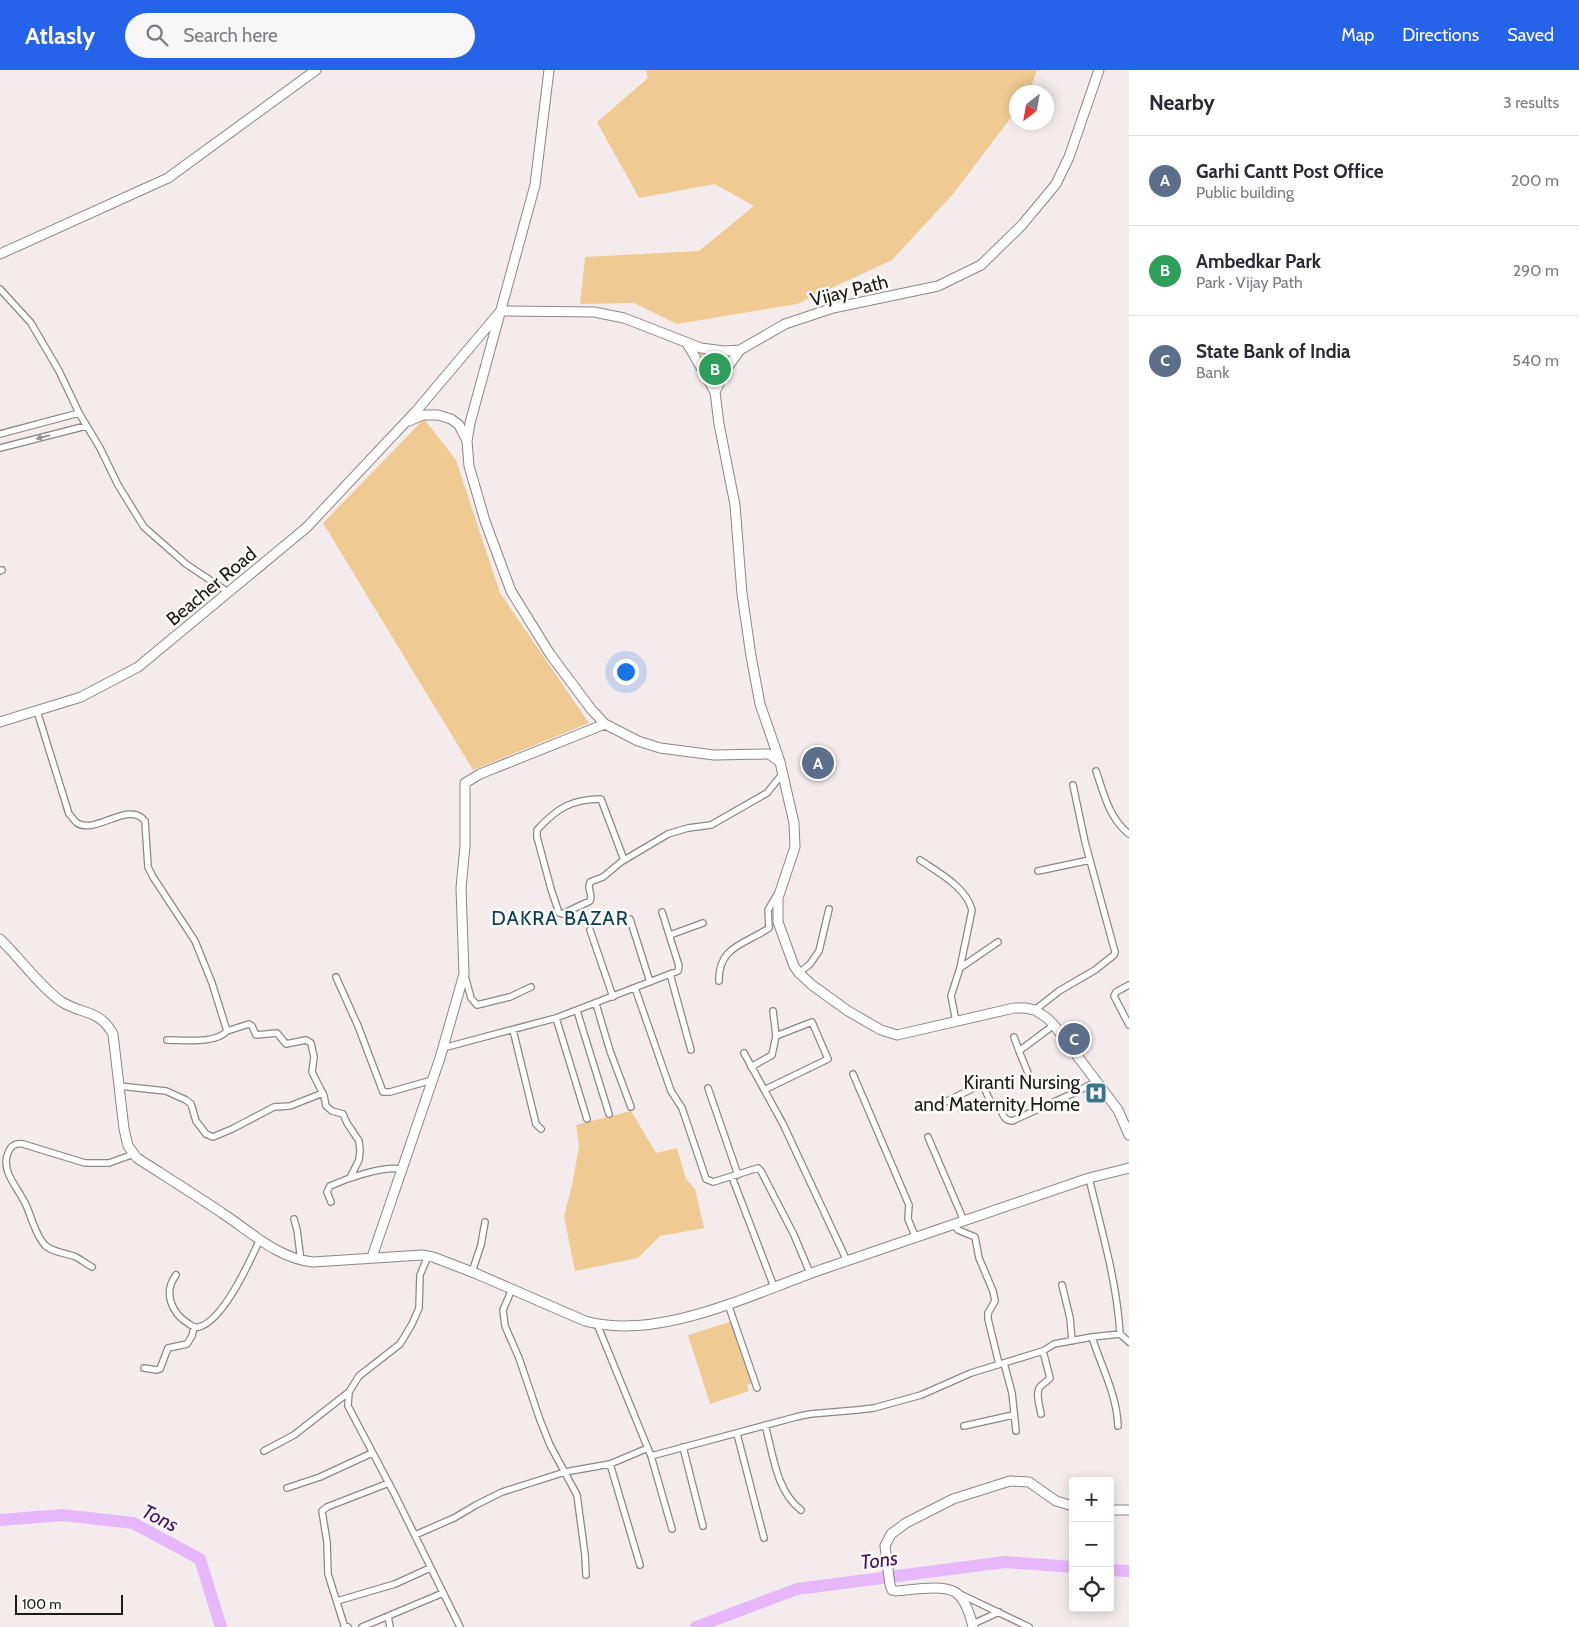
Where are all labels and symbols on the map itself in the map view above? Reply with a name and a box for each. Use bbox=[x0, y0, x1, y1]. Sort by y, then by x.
north arrow bbox=[1009, 85, 1054, 130]
street label: Vijay Path bbox=[808, 270, 890, 311]
pin: B bbox=[699, 350, 731, 388]
one-way arrow bbox=[36, 433, 51, 441]
street label: Beacher Road bbox=[162, 542, 261, 631]
your location bbox=[613, 659, 639, 685]
pin: A bbox=[802, 744, 834, 782]
district label: DAKRA BAZAR bbox=[491, 906, 629, 930]
pin: C bbox=[1058, 1020, 1090, 1058]
place label: Kiranti Nursing and Maternity Home bbox=[914, 1071, 1081, 1116]
hospital icon: Kiranti Nursing and Maternity Home bbox=[1084, 1081, 1108, 1105]
water label: Tons bbox=[138, 1499, 182, 1537]
water label: Tons bbox=[859, 1546, 899, 1574]
scale bar bbox=[15, 1592, 122, 1615]

